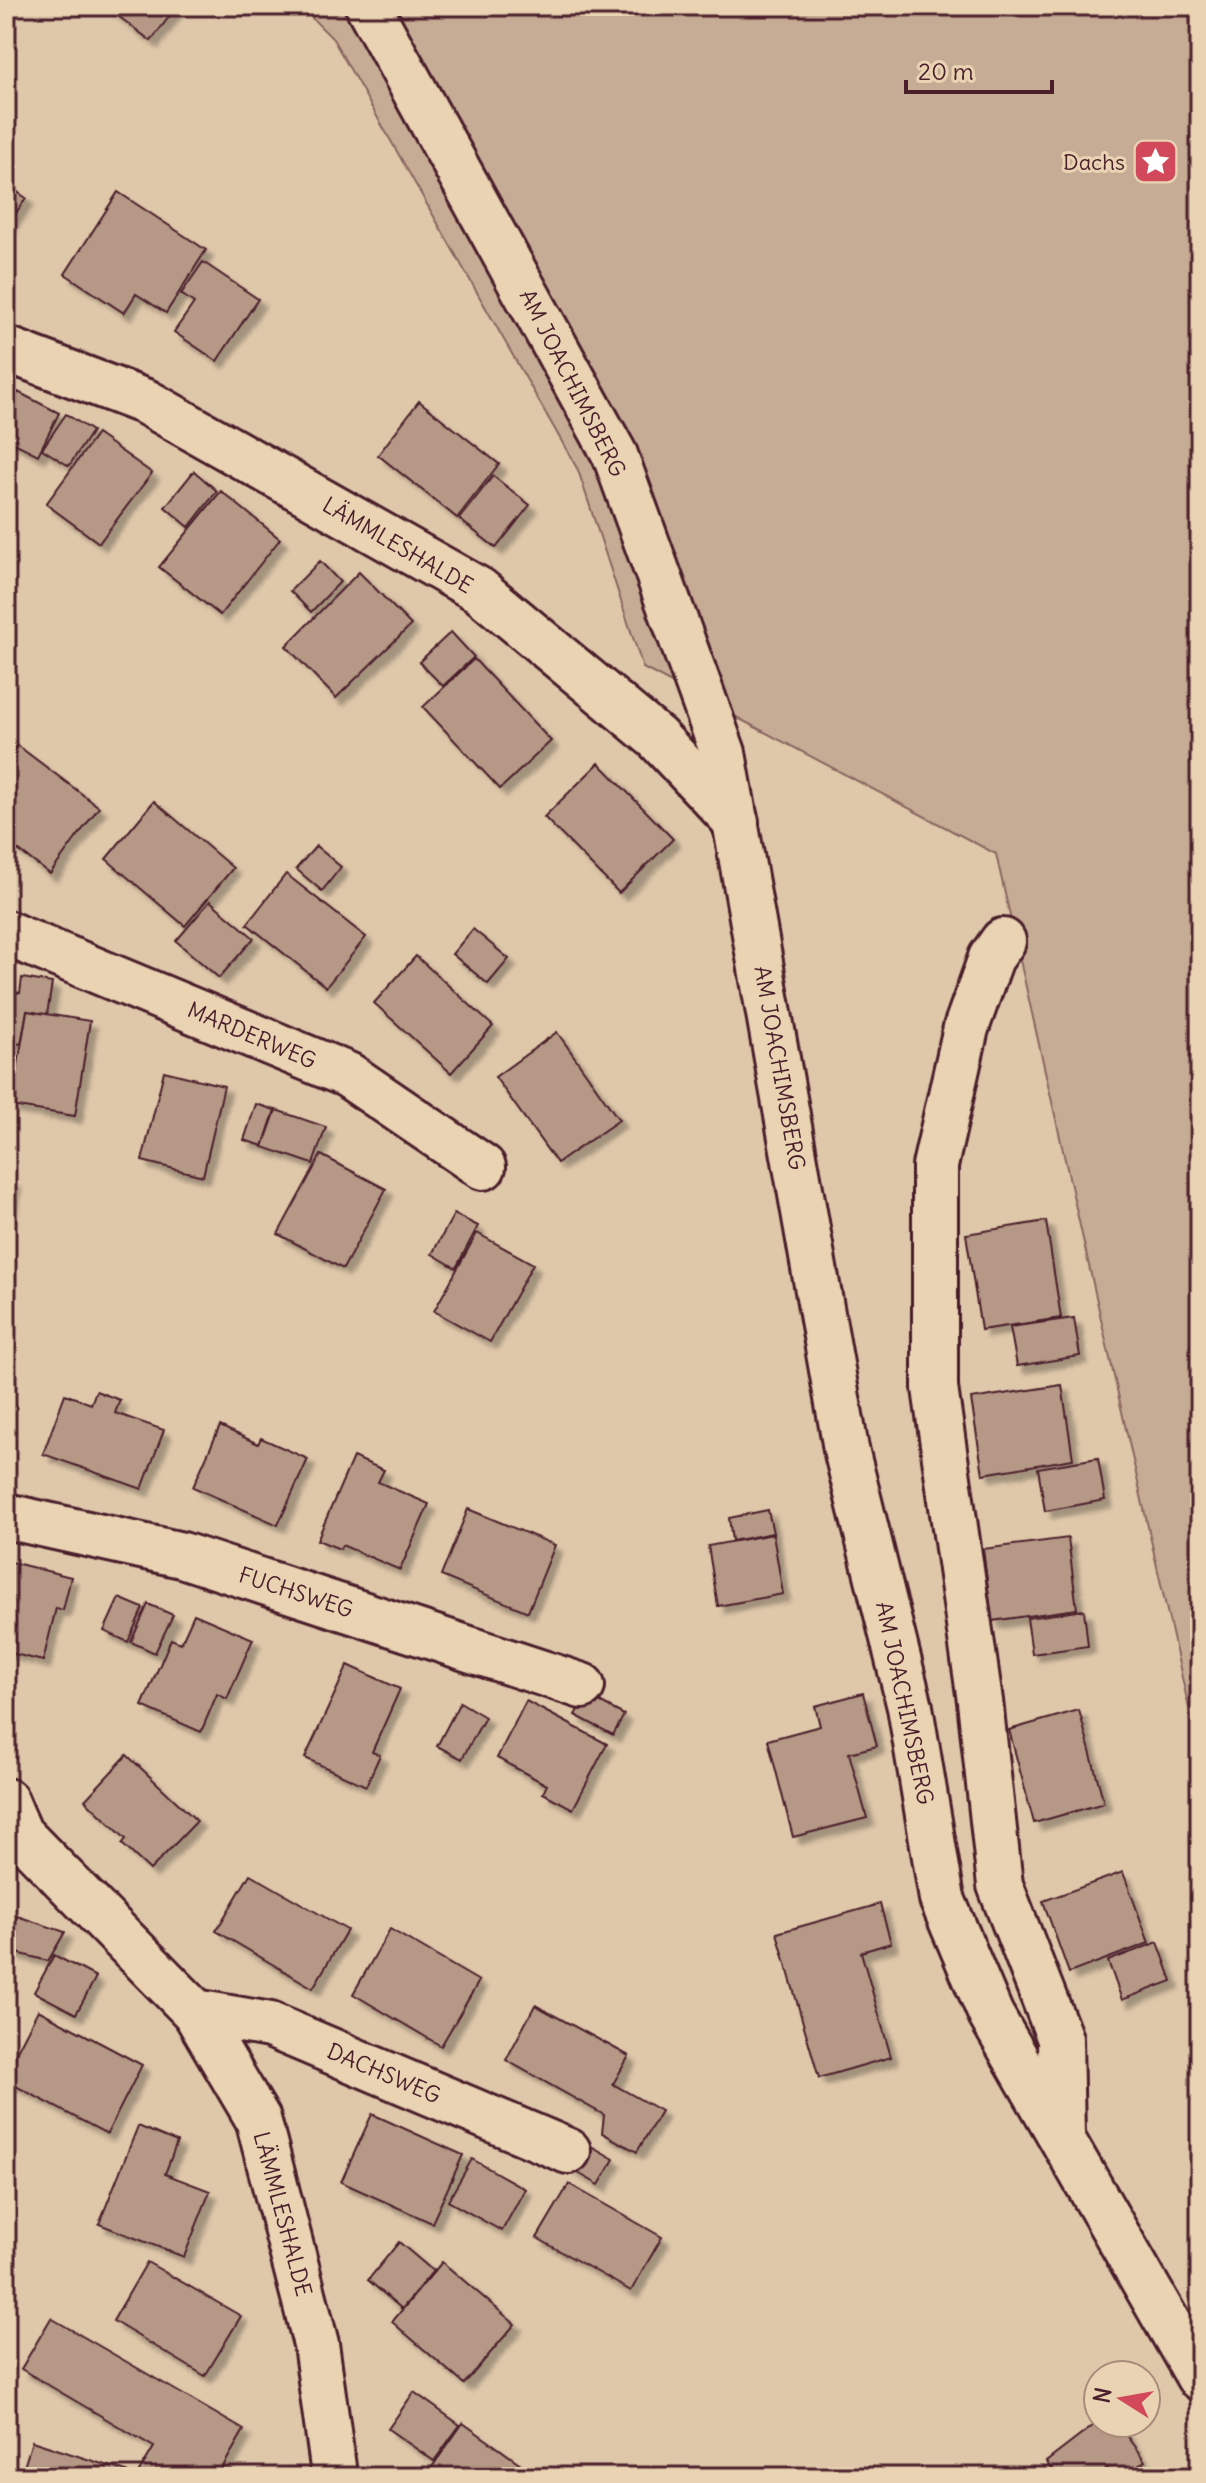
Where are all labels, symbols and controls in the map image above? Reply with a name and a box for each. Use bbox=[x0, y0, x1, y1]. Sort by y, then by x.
scale bar bbox=[906, 44, 1052, 94]
text: 20 m bbox=[918, 56, 974, 86]
place icon: Dachs bbox=[1132, 138, 1180, 186]
place label: Dachs bbox=[1063, 148, 1125, 176]
street label: AM JOACHIMSBERG bbox=[514, 285, 632, 481]
street label: LÄMMLESHALDE bbox=[318, 491, 478, 599]
street label: AM JOACHIMSBERG bbox=[748, 964, 812, 1172]
street label: MARDERWEG bbox=[183, 995, 321, 1075]
street label: FUCHSWEG bbox=[235, 1560, 357, 1624]
street label: AM JOACHIMSBERG bbox=[870, 1599, 940, 1807]
street label: DACHSWEG bbox=[323, 2037, 445, 2109]
street label: LÄMMLESHALDE bbox=[248, 2129, 318, 2299]
north arrow bbox=[1082, 2359, 1162, 2439]
text: N bbox=[1087, 2385, 1118, 2405]

